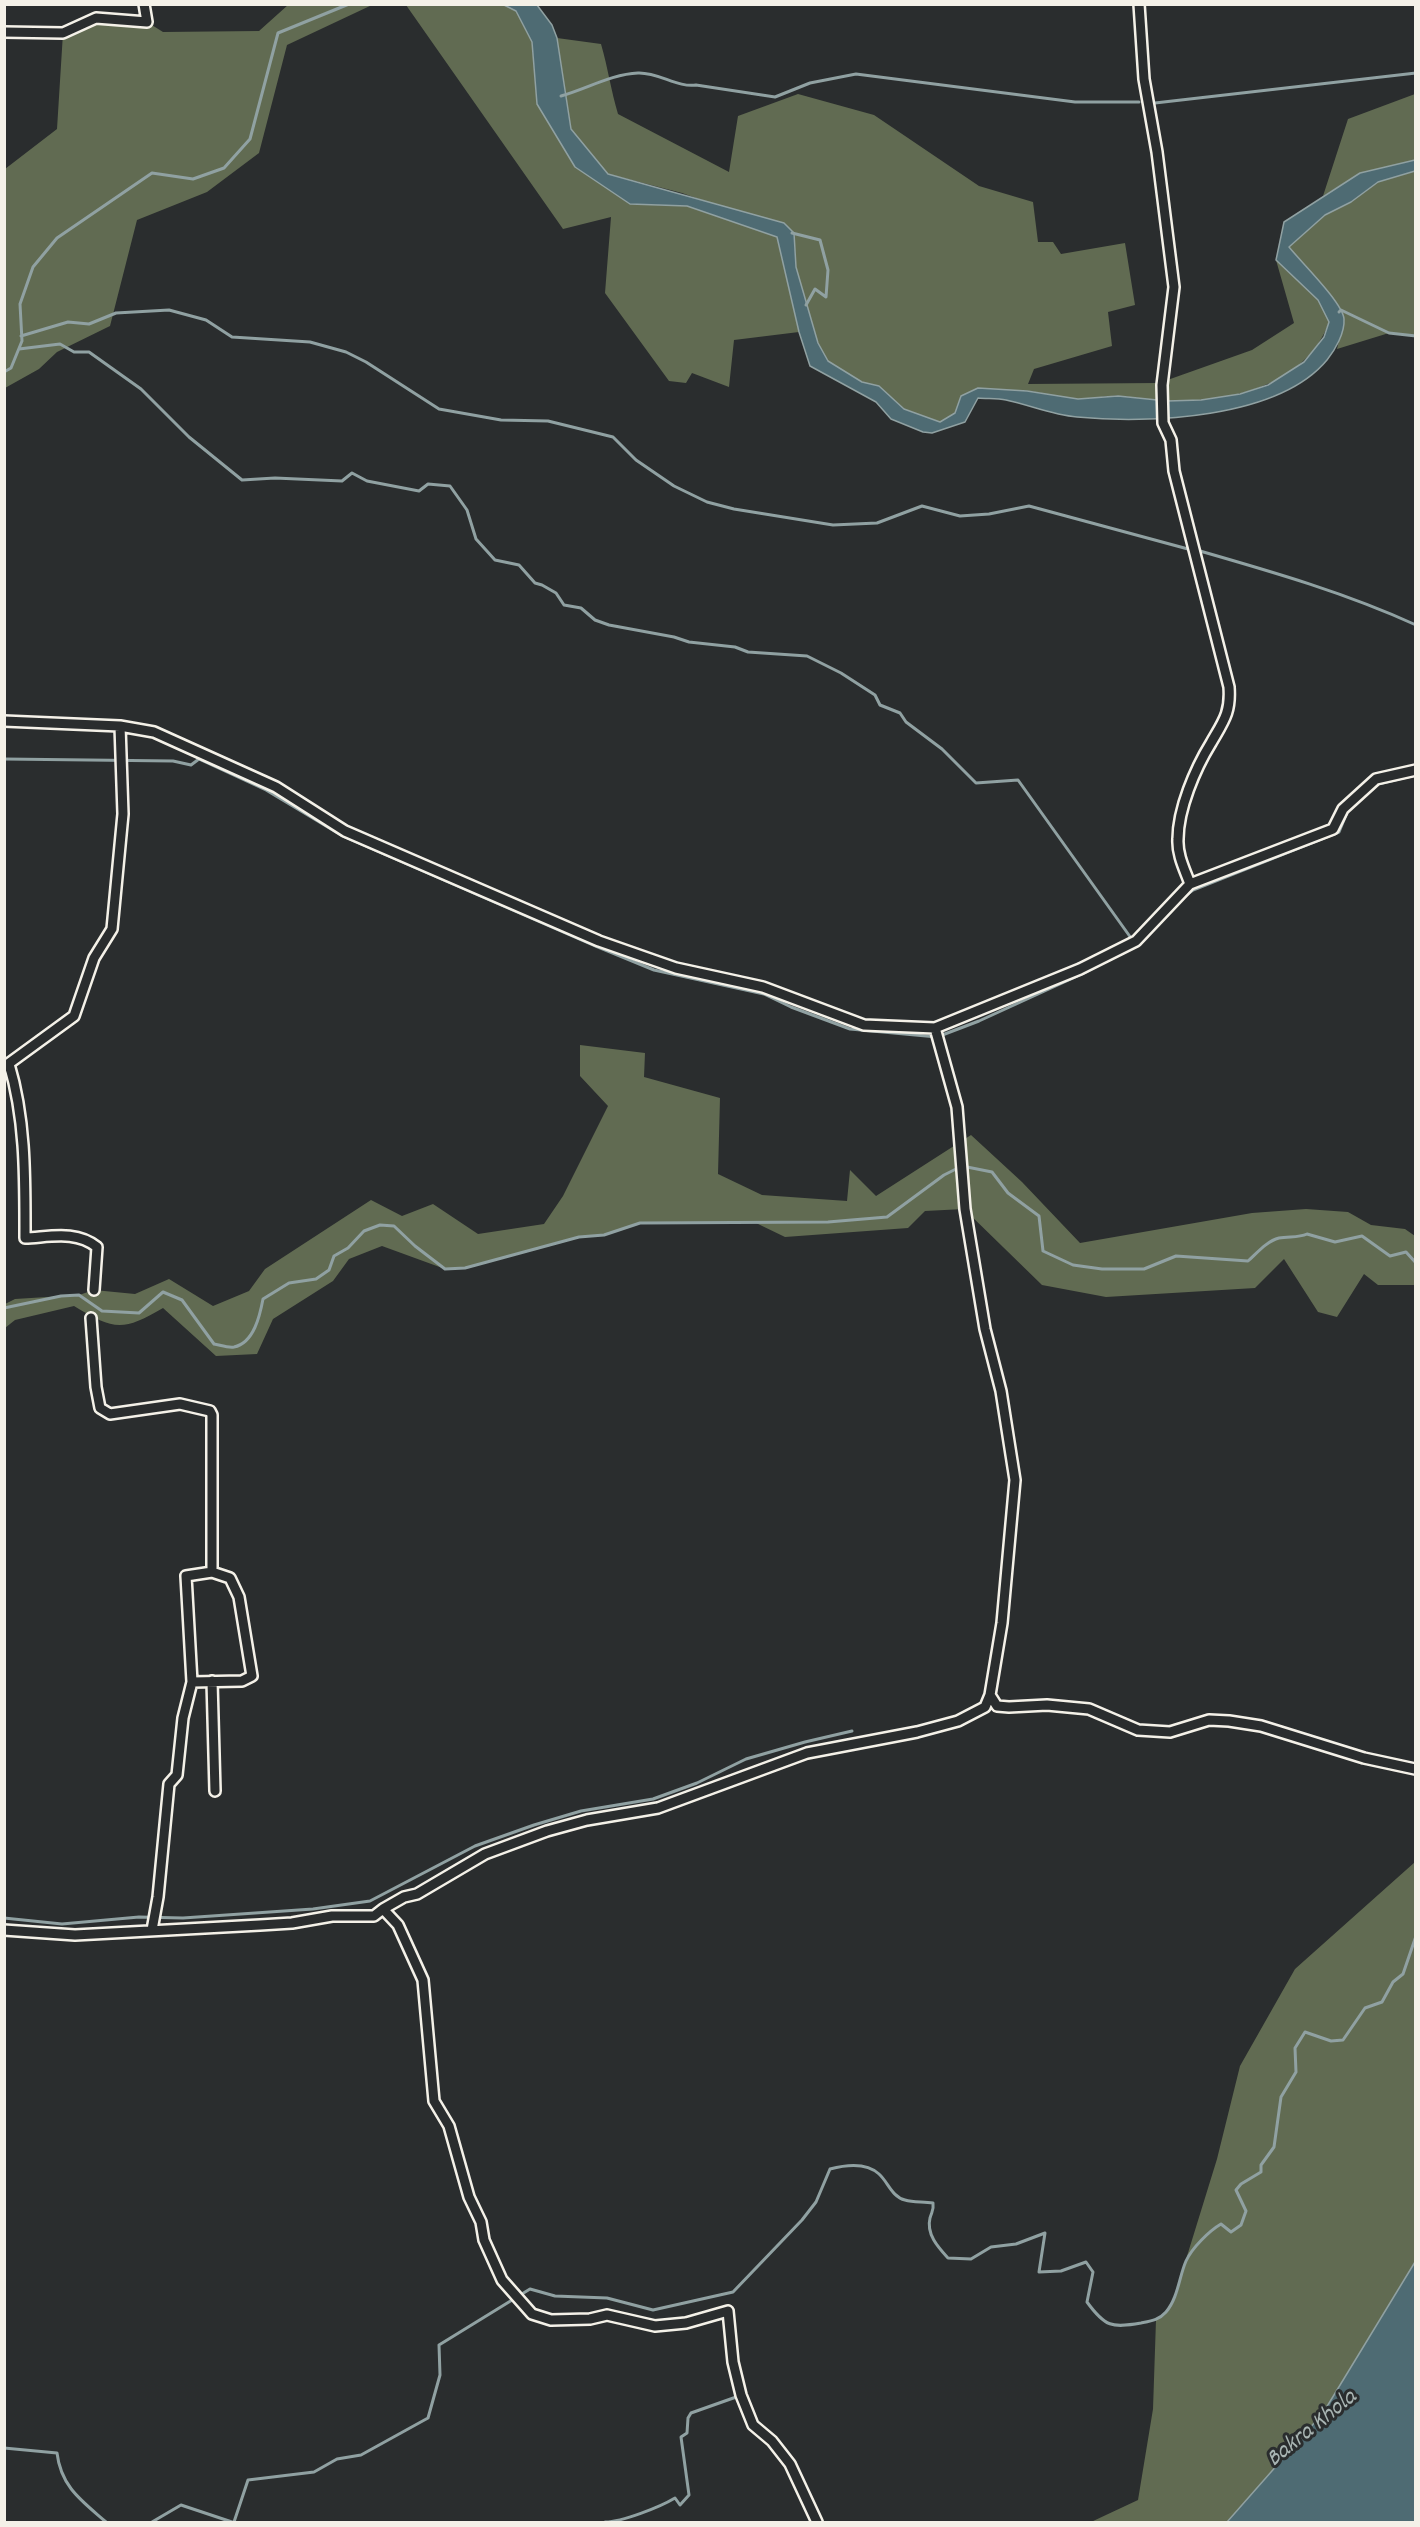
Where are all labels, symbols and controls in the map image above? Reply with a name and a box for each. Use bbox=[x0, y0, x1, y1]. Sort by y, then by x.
water label: Bakra Khola bbox=[1262, 2385, 1364, 2475]

